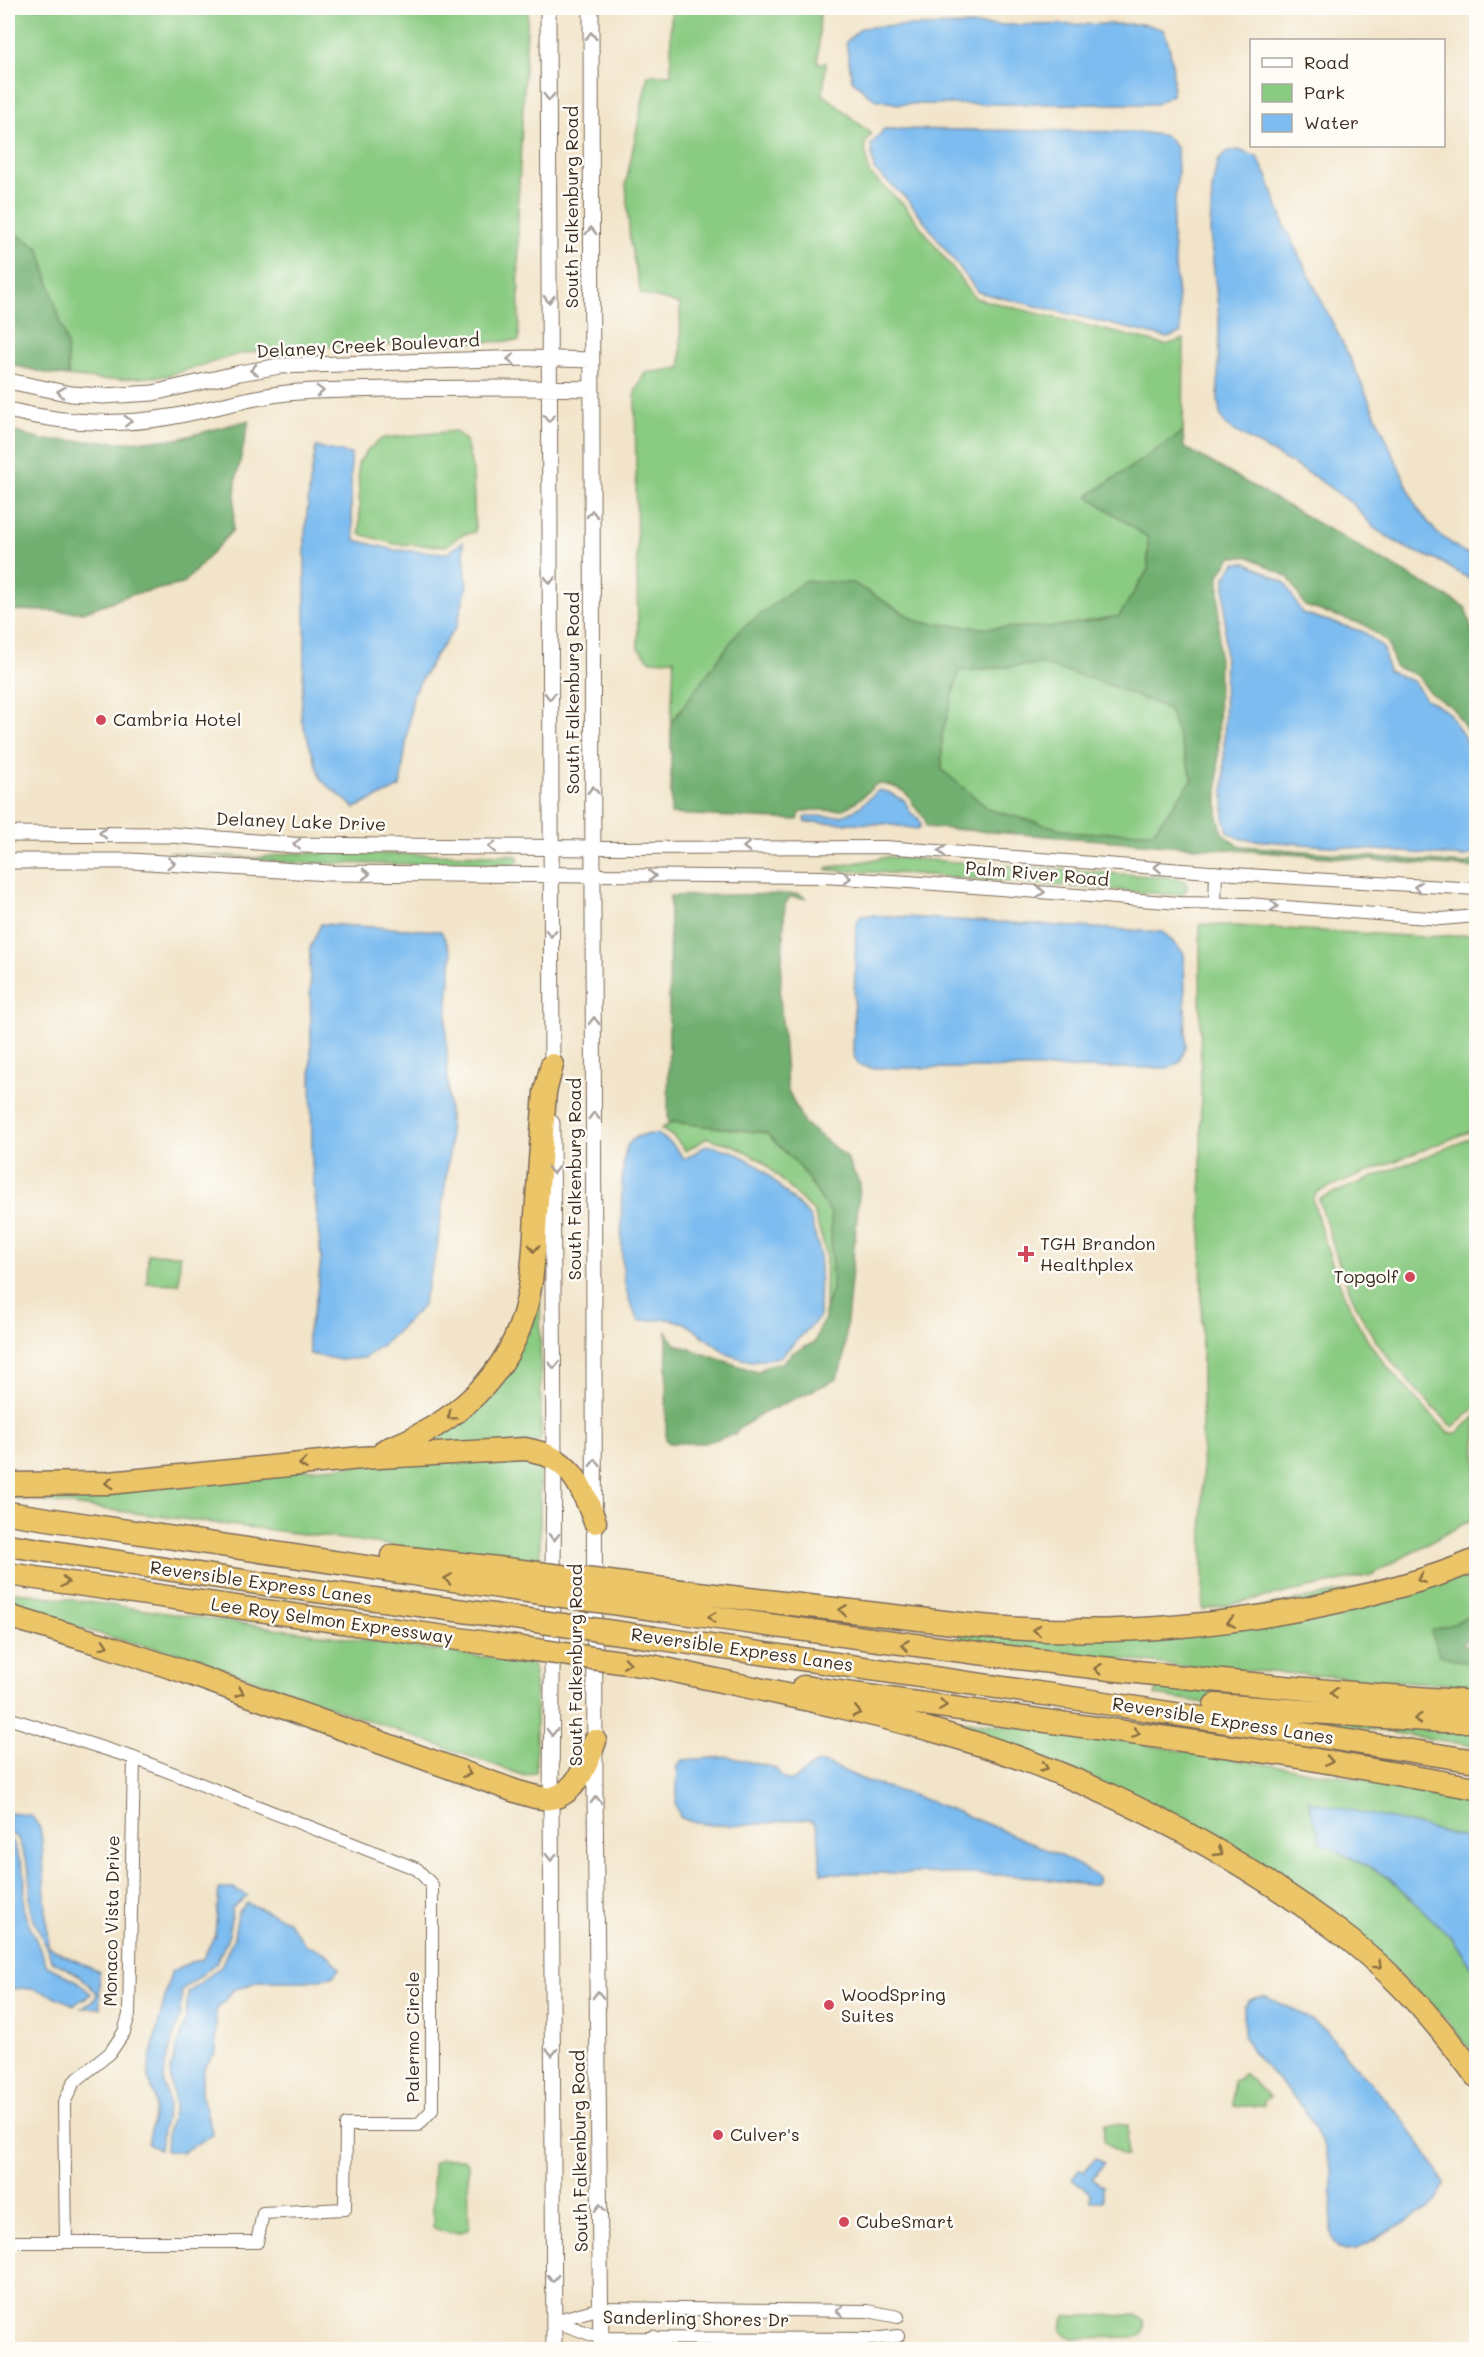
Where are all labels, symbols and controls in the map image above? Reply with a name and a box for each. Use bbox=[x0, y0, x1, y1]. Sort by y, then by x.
one-way arrow bbox=[585, 31, 597, 40]
legend bbox=[1250, 39, 1445, 147]
text: Road bbox=[1304, 50, 1349, 74]
text: Park bbox=[1304, 80, 1345, 104]
one-way arrow bbox=[543, 93, 555, 102]
street label: South Falkenburg Road bbox=[559, 106, 583, 308]
text: Water bbox=[1304, 110, 1359, 134]
one-way arrow bbox=[585, 226, 597, 235]
one-way arrow bbox=[543, 294, 555, 303]
street label: Delaney Creek Boulevard bbox=[256, 327, 480, 363]
one-way arrow bbox=[507, 352, 516, 365]
one-way arrow bbox=[249, 364, 258, 376]
one-way arrow bbox=[315, 385, 324, 397]
one-way arrow bbox=[57, 387, 66, 399]
one-way arrow bbox=[543, 413, 555, 422]
one-way arrow bbox=[123, 415, 132, 427]
one-way arrow bbox=[586, 510, 598, 519]
one-way arrow bbox=[544, 576, 556, 585]
street label: South Falkenburg Road bbox=[560, 592, 584, 794]
one-way arrow bbox=[544, 692, 556, 701]
place label: Cambria Hotel bbox=[113, 707, 241, 731]
marker: Cambria Hotel bbox=[94, 713, 108, 727]
one-way arrow bbox=[587, 785, 599, 794]
street label: Delaney Lake Drive bbox=[216, 806, 387, 836]
one-way arrow bbox=[98, 827, 107, 840]
one-way arrow bbox=[293, 838, 302, 851]
one-way arrow bbox=[488, 841, 497, 853]
one-way arrow bbox=[743, 841, 752, 853]
one-way arrow bbox=[938, 845, 947, 858]
street label: Palm River Road bbox=[964, 855, 1110, 891]
one-way arrow bbox=[166, 856, 175, 869]
one-way arrow bbox=[1153, 861, 1162, 874]
one-way arrow bbox=[361, 868, 370, 880]
one-way arrow bbox=[647, 870, 656, 882]
one-way arrow bbox=[842, 872, 851, 885]
one-way arrow bbox=[1414, 880, 1423, 893]
one-way arrow bbox=[1037, 885, 1046, 898]
one-way arrow bbox=[1269, 899, 1278, 912]
one-way arrow bbox=[545, 928, 557, 937]
one-way arrow bbox=[588, 1017, 600, 1026]
street label: South Falkenburg Road bbox=[562, 1078, 586, 1280]
one-way arrow bbox=[588, 1111, 600, 1120]
one-way arrow bbox=[547, 1165, 559, 1174]
place label: TGH Brandon Healthplex bbox=[1040, 1231, 1155, 1276]
one-way arrow bbox=[528, 1244, 541, 1253]
marker: TGH Brandon Healthplex bbox=[1017, 1245, 1035, 1263]
place label: Topgolf bbox=[1334, 1264, 1399, 1288]
marker: Topgolf bbox=[1403, 1270, 1417, 1284]
one-way arrow bbox=[548, 1360, 560, 1369]
one-way arrow bbox=[447, 1409, 458, 1420]
one-way arrow bbox=[298, 1457, 307, 1470]
one-way arrow bbox=[589, 1459, 601, 1468]
one-way arrow bbox=[104, 1477, 113, 1490]
one-way arrow bbox=[548, 1533, 560, 1542]
street label: Reversible Express Lanes bbox=[149, 1555, 374, 1609]
street label: South Falkenburg Road bbox=[563, 1564, 587, 1766]
one-way arrow bbox=[1416, 1571, 1427, 1584]
one-way arrow bbox=[443, 1574, 453, 1586]
one-way arrow bbox=[61, 1576, 70, 1588]
street label: Lee Roy Selmon Expressway bbox=[210, 1591, 455, 1649]
one-way arrow bbox=[838, 1605, 847, 1617]
one-way arrow bbox=[707, 1612, 717, 1624]
one-way arrow bbox=[1227, 1615, 1236, 1627]
street label: Reversible Express Lanes bbox=[630, 1622, 855, 1676]
one-way arrow bbox=[1032, 1624, 1041, 1636]
one-way arrow bbox=[98, 1638, 109, 1650]
one-way arrow bbox=[900, 1639, 910, 1651]
one-way arrow bbox=[622, 1656, 631, 1668]
one-way arrow bbox=[1094, 1663, 1103, 1676]
one-way arrow bbox=[234, 1684, 245, 1697]
one-way arrow bbox=[1330, 1687, 1339, 1700]
street label: Reversible Express Lanes bbox=[1111, 1691, 1336, 1749]
one-way arrow bbox=[939, 1699, 948, 1711]
one-way arrow bbox=[852, 1705, 862, 1718]
one-way arrow bbox=[1414, 1713, 1423, 1726]
one-way arrow bbox=[1132, 1727, 1141, 1739]
one-way arrow bbox=[546, 1728, 558, 1737]
one-way arrow bbox=[1325, 1755, 1334, 1767]
one-way arrow bbox=[1038, 1760, 1048, 1773]
one-way arrow bbox=[461, 1766, 472, 1779]
one-way arrow bbox=[589, 1795, 602, 1804]
street label: Monaco Vista Drive bbox=[98, 1835, 124, 2007]
one-way arrow bbox=[1213, 1845, 1223, 1856]
one-way arrow bbox=[545, 1852, 558, 1861]
one-way arrow bbox=[1371, 1958, 1381, 1969]
street label: Palermo Circle bbox=[400, 1971, 424, 2103]
place label: WoodSpring Suites bbox=[841, 1982, 946, 2027]
one-way arrow bbox=[592, 1990, 604, 1999]
marker: WoodSpring Suites bbox=[822, 1998, 836, 2012]
one-way arrow bbox=[546, 2047, 558, 2056]
street label: South Falkenburg Road bbox=[565, 2050, 593, 2252]
place label: Culver's bbox=[730, 2122, 800, 2146]
marker: Culver's bbox=[711, 2128, 725, 2142]
one-way arrow bbox=[594, 2203, 607, 2212]
place label: CubeSmart bbox=[856, 2209, 954, 2233]
marker: CubeSmart bbox=[837, 2215, 851, 2229]
one-way arrow bbox=[547, 2274, 559, 2283]
street label: Sanderling Shores Dr bbox=[603, 2304, 789, 2332]
one-way arrow bbox=[836, 2304, 845, 2317]

